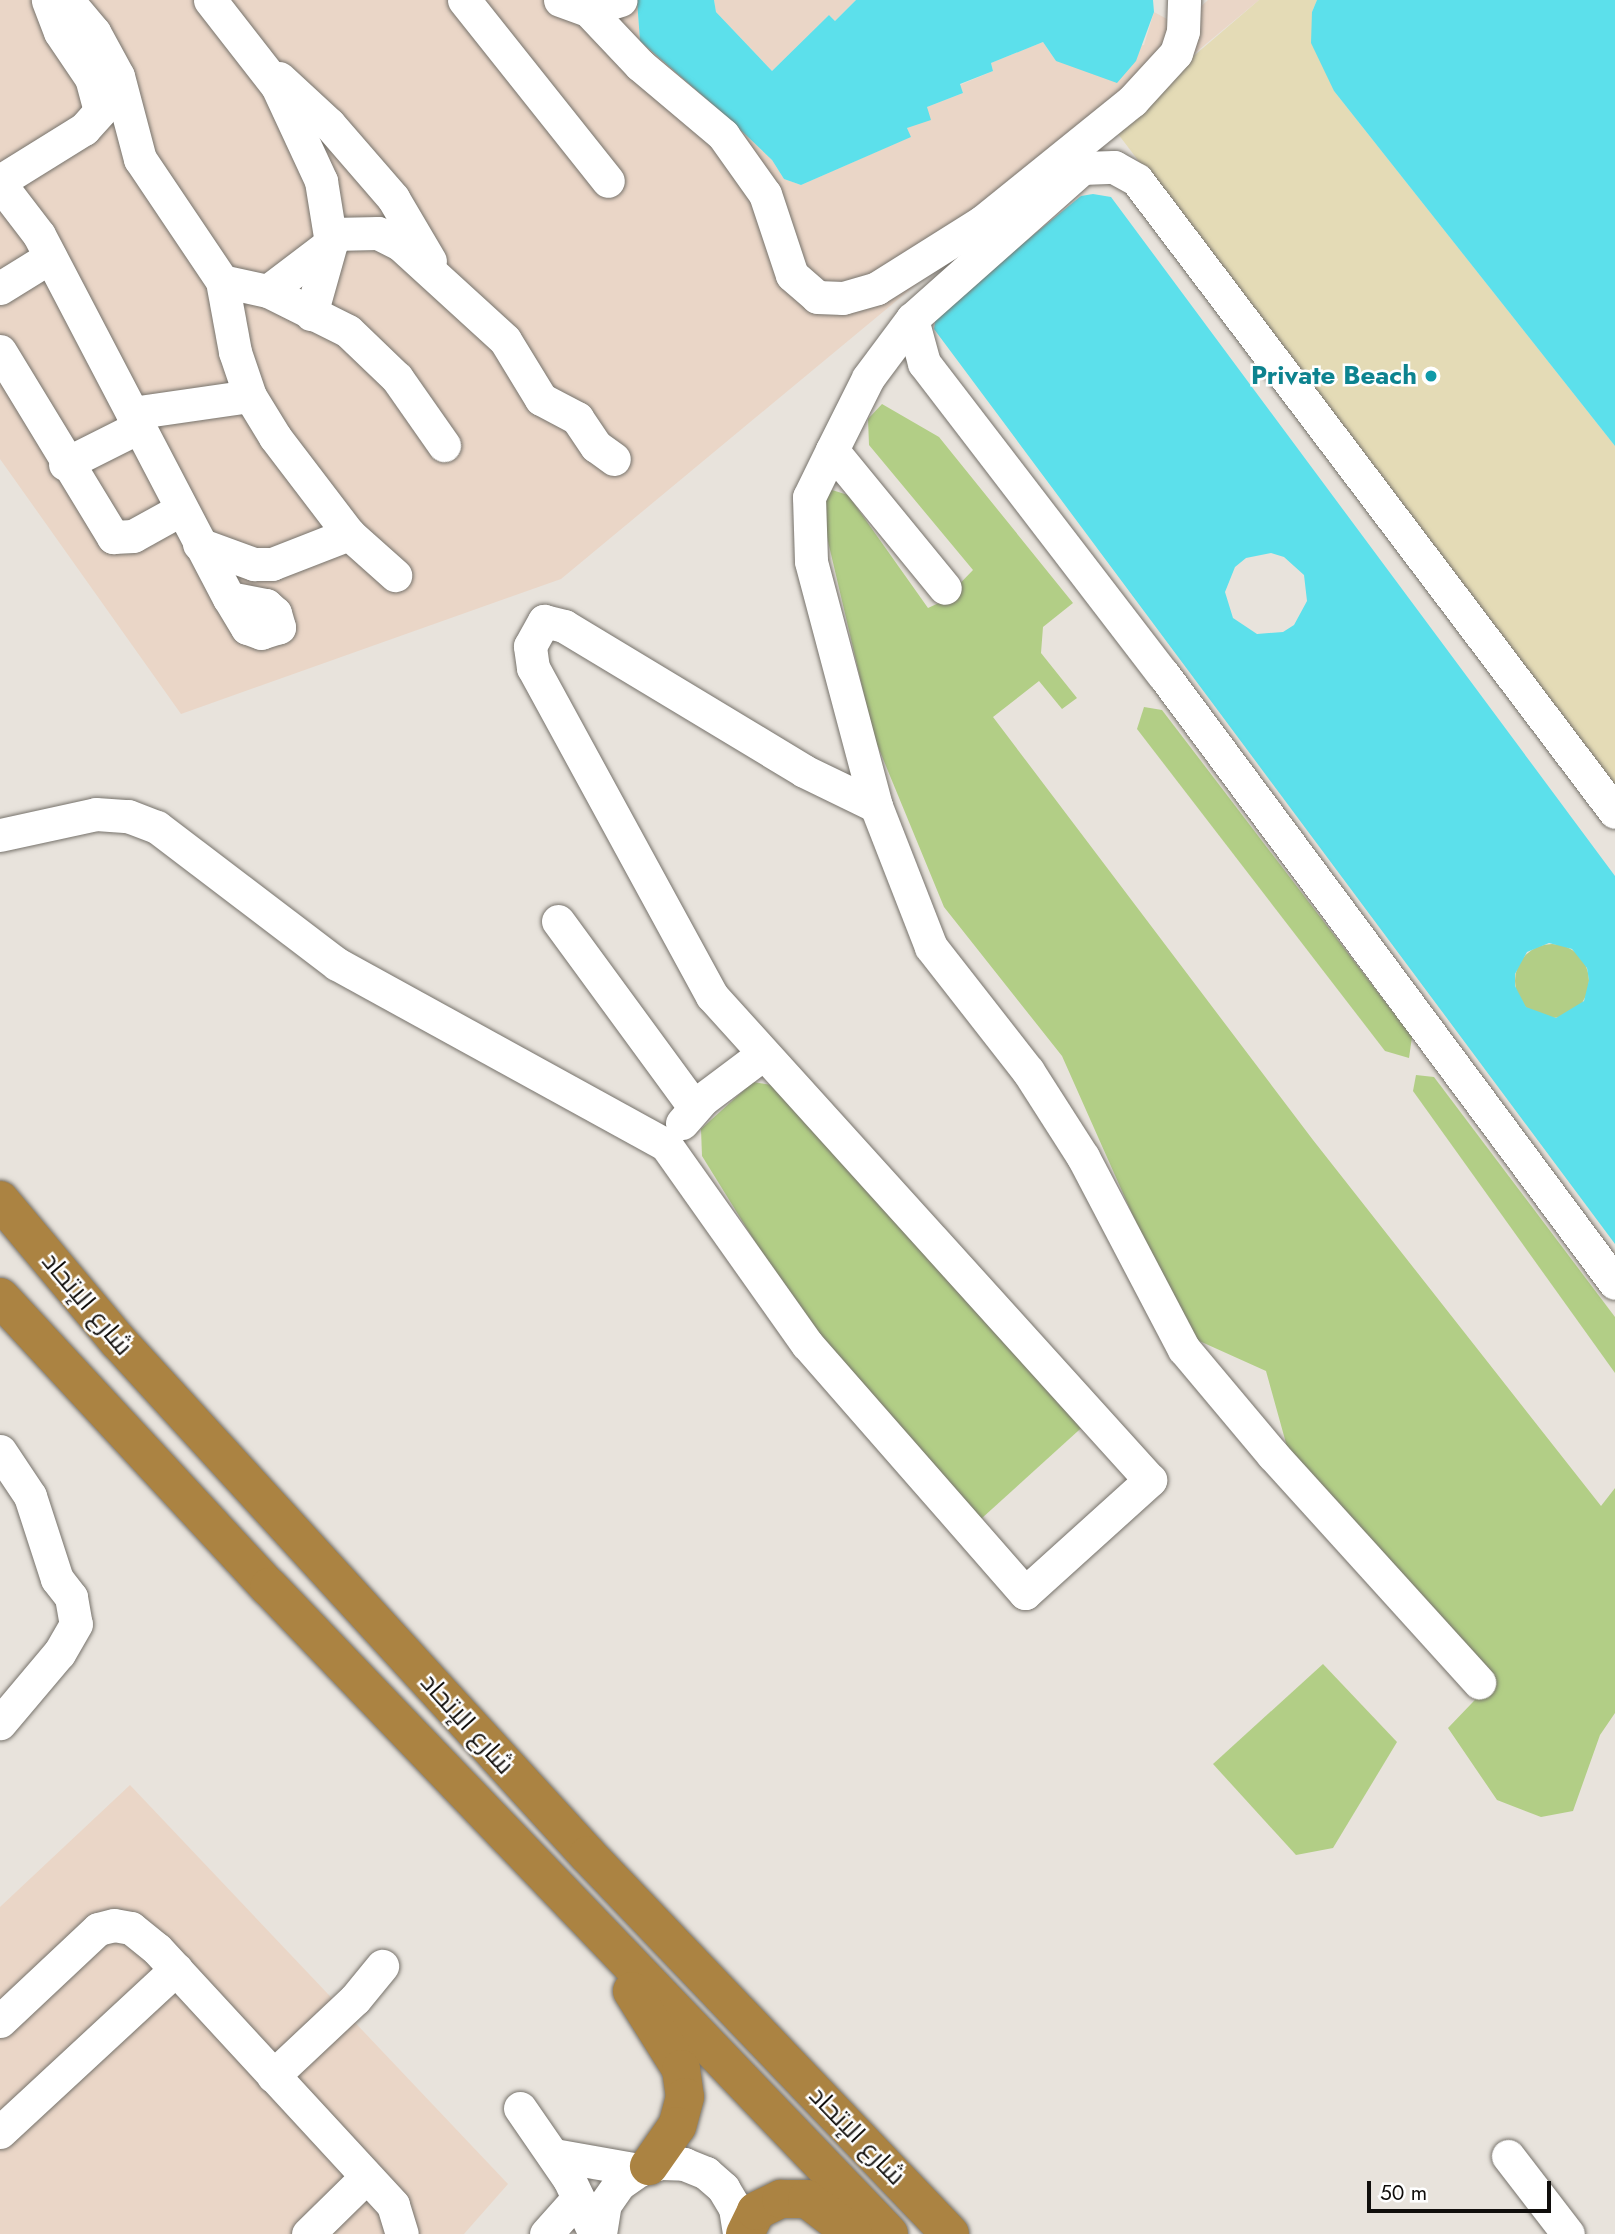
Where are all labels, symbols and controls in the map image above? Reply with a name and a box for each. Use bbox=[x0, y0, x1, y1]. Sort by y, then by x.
place label: Private Beach bbox=[1251, 360, 1417, 392]
marker: Private Beach bbox=[1423, 368, 1439, 384]
street label: شارع الإتحاد bbox=[35, 1246, 139, 1362]
street label: شارع الإتحاد bbox=[414, 1667, 520, 1781]
street label: شارع الإتحاد bbox=[802, 2080, 912, 2192]
scale bar bbox=[1370, 2168, 1554, 2212]
text: 50 m bbox=[1380, 2178, 1427, 2208]

